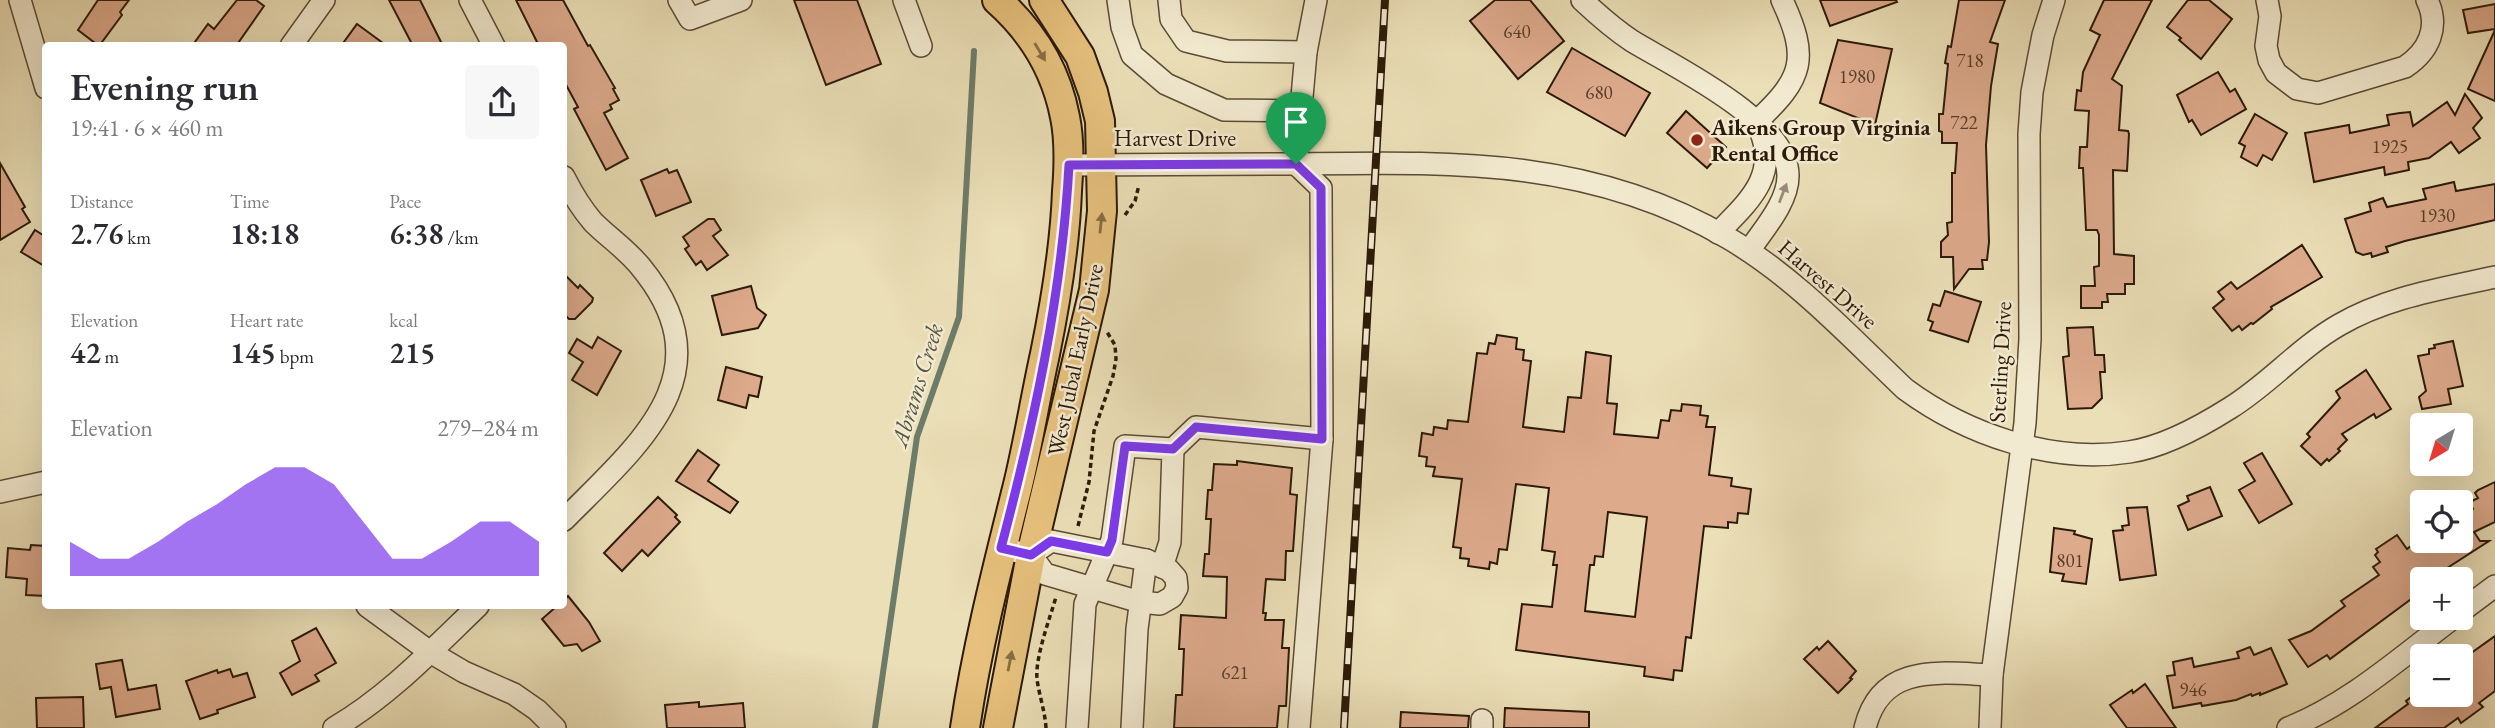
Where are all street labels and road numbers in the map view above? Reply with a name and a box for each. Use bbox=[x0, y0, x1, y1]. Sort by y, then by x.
street label: Harvest Drive bbox=[1114, 123, 1236, 153]
street label: Harvest Drive bbox=[1772, 233, 1884, 335]
street label: West Jubal Early Drive bbox=[1040, 261, 1110, 459]
street label: Sterling Drive bbox=[1982, 300, 2018, 424]

